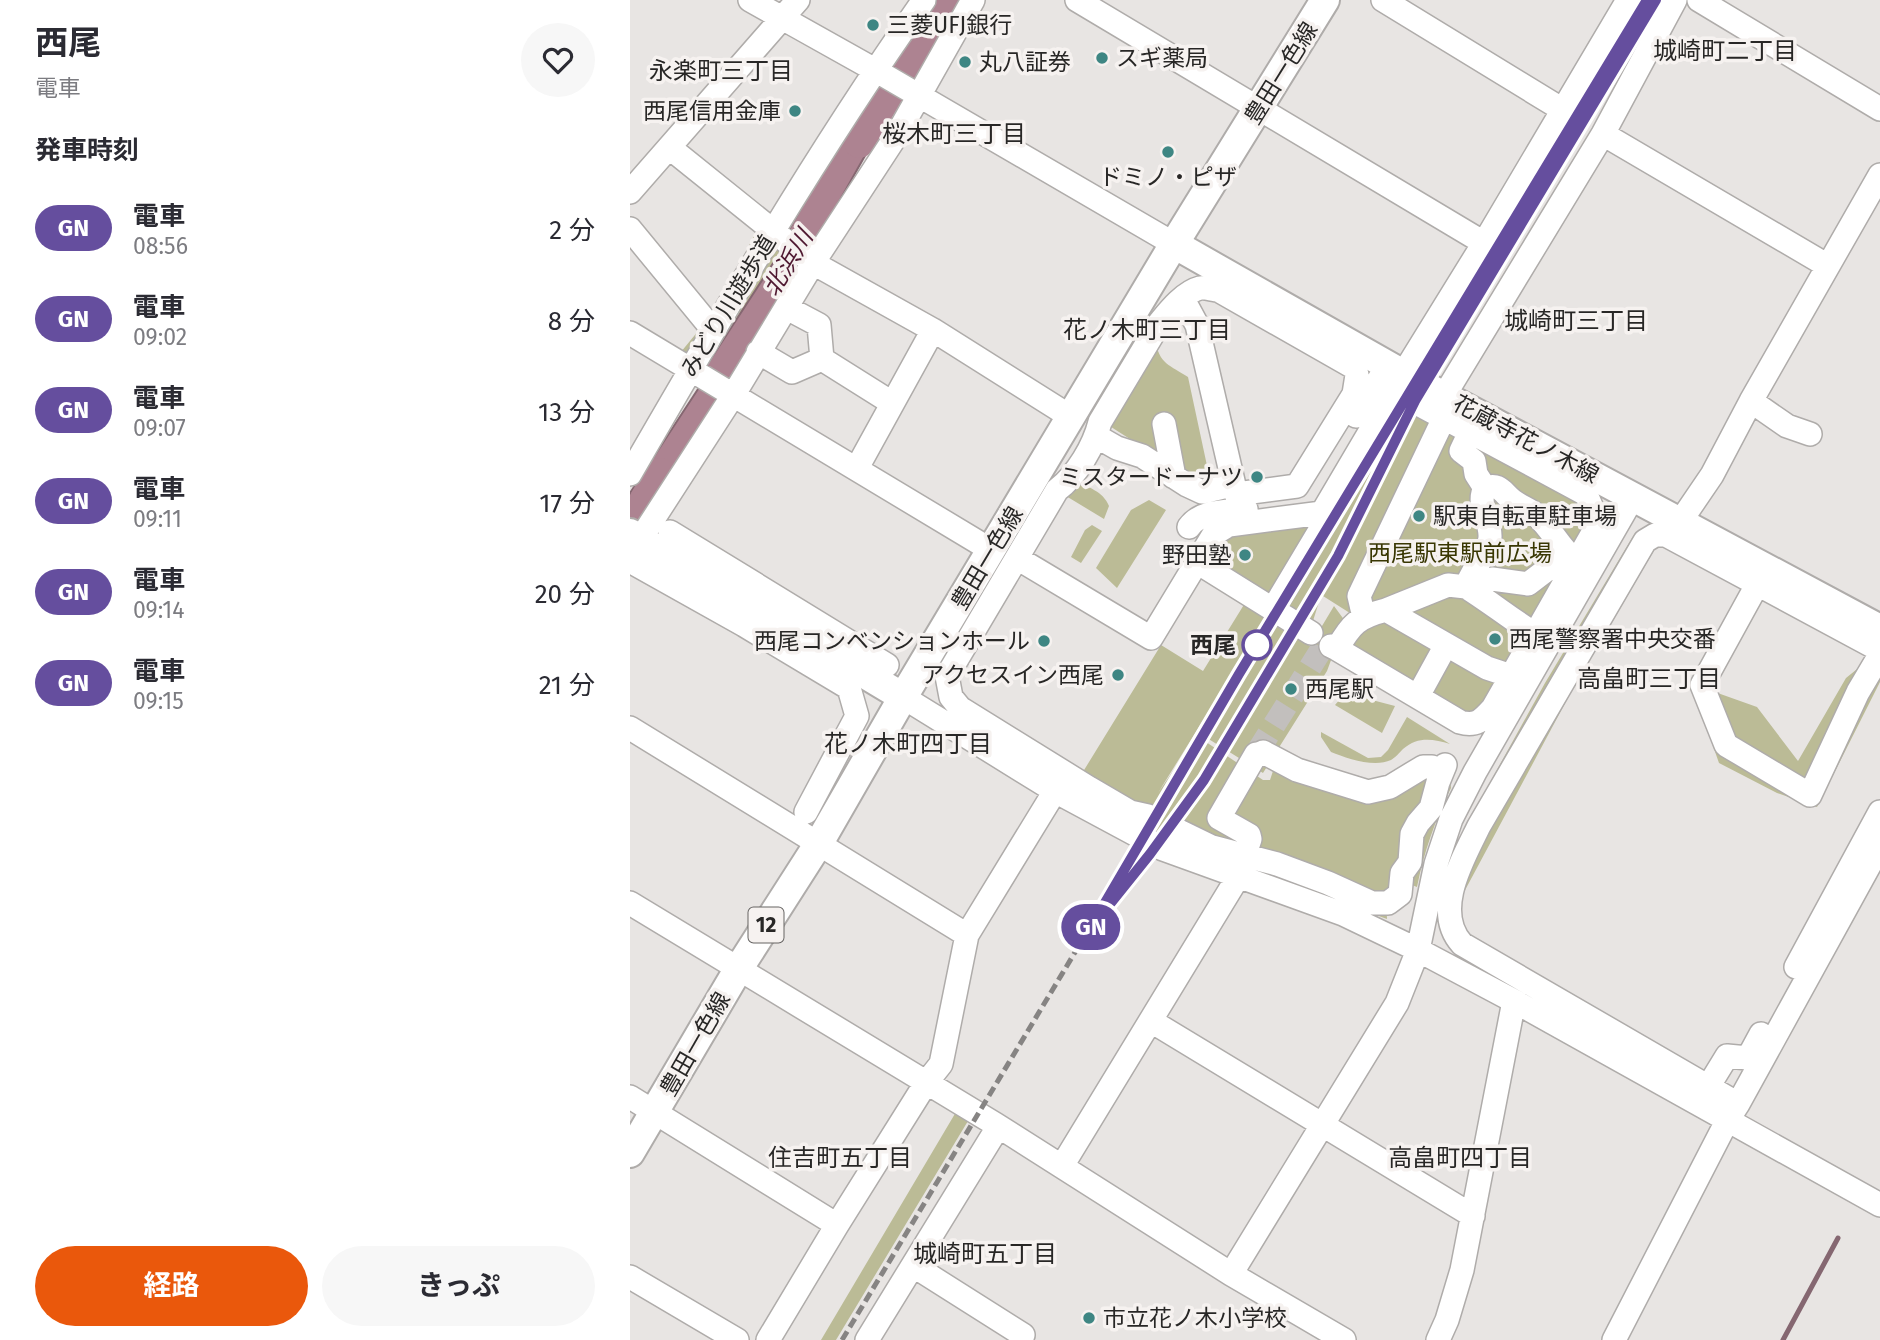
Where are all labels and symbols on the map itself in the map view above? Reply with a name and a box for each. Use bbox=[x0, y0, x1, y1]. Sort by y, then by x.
place label: 三菱UFJ銀行 bbox=[887, 11, 1012, 39]
marker: 三菱UFJ銀行 bbox=[865, 17, 881, 33]
street label: 豊田一色線 bbox=[1239, 17, 1323, 129]
district label: 城崎町二丁目 bbox=[1653, 37, 1797, 65]
place label: スギ薬局 bbox=[1116, 44, 1208, 72]
place label: 丸八証券 bbox=[979, 48, 1071, 76]
marker: スギ薬局 bbox=[1094, 50, 1110, 66]
marker: 丸八証券 bbox=[957, 54, 973, 70]
district label: 永楽町三丁目 bbox=[649, 57, 793, 85]
place label: 西尾信用金庫 bbox=[643, 97, 781, 125]
marker: 西尾信用金庫 bbox=[787, 103, 803, 119]
district label: 桜木町三丁目 bbox=[882, 120, 1026, 148]
marker: ドミノ・ピザ bbox=[1160, 144, 1176, 160]
place label: ドミノ・ピザ bbox=[1099, 163, 1237, 191]
water label: 北浜川 bbox=[757, 222, 820, 301]
street label: みどり川遊歩道 bbox=[675, 230, 781, 382]
district label: 城崎町三丁目 bbox=[1504, 307, 1648, 335]
district label: 花ノ木町三丁目 bbox=[1063, 316, 1231, 344]
street label: 花蔵寺花ノ木線 bbox=[1448, 389, 1604, 489]
place label: ミスタードーナツ bbox=[1059, 463, 1243, 491]
marker: ミスタードーナツ bbox=[1249, 469, 1265, 485]
street label: 豊田一色線 bbox=[945, 502, 1029, 614]
place label: 駅東自転車駐車場 bbox=[1433, 502, 1617, 530]
marker: 駅東自転車駐車場 bbox=[1411, 508, 1427, 524]
park label: 西尾駅東駅前広場 bbox=[1368, 539, 1552, 567]
place label: 野田塾 bbox=[1162, 541, 1231, 569]
marker: 野田塾 bbox=[1237, 547, 1253, 563]
place label: 西尾警察署中央交番 bbox=[1509, 625, 1716, 653]
place label: 西尾コンベンションホール bbox=[754, 627, 1030, 655]
marker: 西尾 bbox=[1242, 630, 1272, 660]
place label: 西尾 bbox=[1190, 631, 1236, 659]
marker: 西尾警察署中央交番 bbox=[1487, 631, 1503, 647]
marker: 西尾コンベンションホール bbox=[1036, 633, 1052, 649]
place label: アクセスイン西尾 bbox=[921, 661, 1104, 689]
district label: 高畠町三丁目 bbox=[1577, 665, 1721, 693]
marker: アクセスイン西尾 bbox=[1110, 667, 1126, 683]
place label: 西尾駅 bbox=[1305, 675, 1374, 703]
marker: 西尾駅 bbox=[1283, 681, 1299, 697]
district label: 花ノ木町四丁目 bbox=[824, 730, 992, 758]
line badge: GN bbox=[1060, 904, 1122, 950]
road number: 12 bbox=[748, 908, 784, 942]
street label: 豊田一色線 bbox=[654, 987, 736, 1101]
district label: 住吉町五丁目 bbox=[768, 1144, 912, 1172]
district label: 高畠町四丁目 bbox=[1388, 1144, 1532, 1172]
district label: 城崎町五丁目 bbox=[913, 1240, 1057, 1268]
place label: 市立花ノ木小学校 bbox=[1103, 1304, 1287, 1332]
marker: 市立花ノ木小学校 bbox=[1081, 1310, 1097, 1326]

